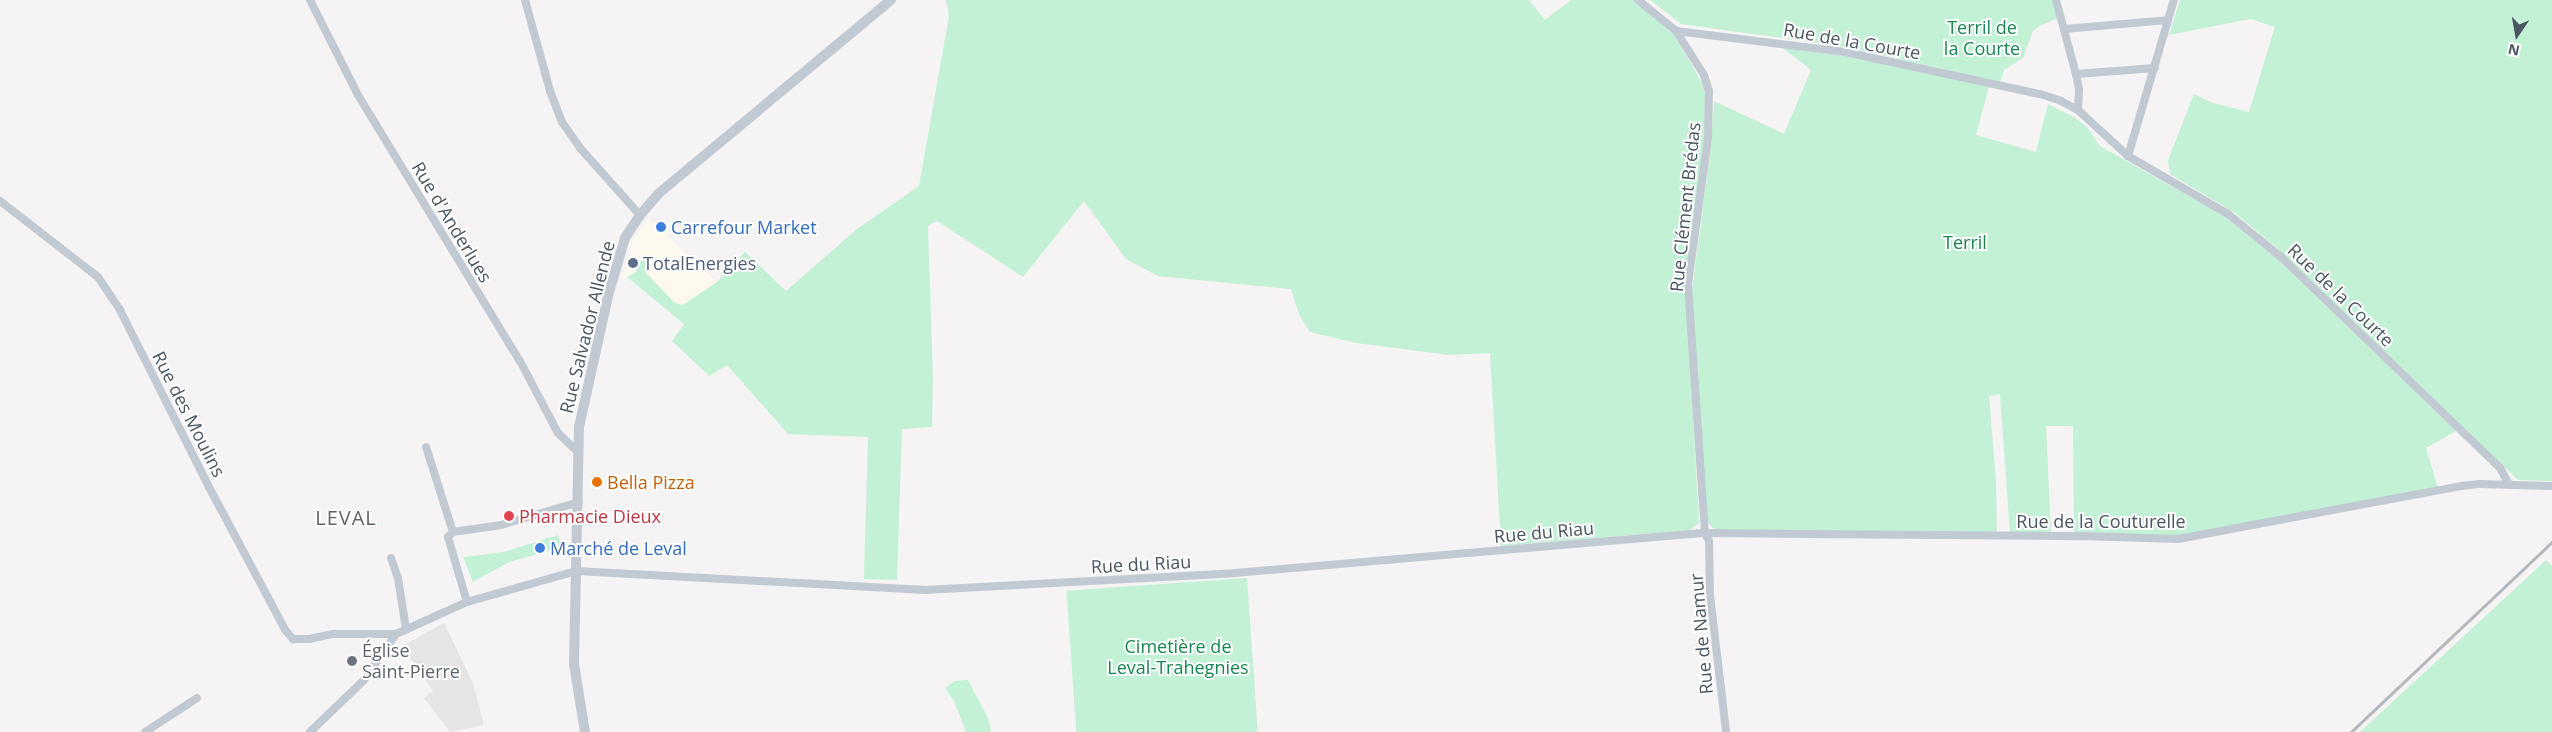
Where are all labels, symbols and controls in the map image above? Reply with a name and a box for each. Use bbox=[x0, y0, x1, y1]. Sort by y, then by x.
north arrow bbox=[2492, 10, 2542, 60]
park label: Terril de la Courte bbox=[1944, 17, 2020, 59]
street label: Rue de la Courte bbox=[1782, 18, 1922, 64]
text: N bbox=[2506, 40, 2521, 61]
street label: Rue Clément Brédas bbox=[1665, 121, 1705, 293]
street label: Rue d'Anderlues bbox=[407, 158, 497, 286]
place label: Carrefour Market bbox=[671, 216, 817, 238]
marker: Carrefour Market bbox=[655, 221, 667, 233]
park label: Terril bbox=[1943, 231, 1987, 253]
street label: Rue Salvador Allende bbox=[555, 239, 619, 415]
street label: Rue de la Courte bbox=[2283, 239, 2399, 351]
place label: TotalEnergies bbox=[643, 252, 756, 274]
marker: TotalEnergies bbox=[627, 257, 639, 269]
street label: Rue des Moulins bbox=[148, 348, 230, 480]
place label: Bella Pizza bbox=[607, 471, 695, 493]
marker: Bella Pizza bbox=[591, 476, 603, 488]
district label: LEVAL bbox=[315, 505, 377, 529]
place label: Pharmacie Dieux bbox=[519, 505, 661, 527]
marker: Pharmacie Dieux bbox=[503, 510, 515, 522]
street label: Rue de la Couturelle bbox=[2016, 510, 2186, 532]
street label: Rue du Riau bbox=[1493, 517, 1595, 547]
place label: Marché de Leval bbox=[550, 537, 687, 559]
marker: Marché de Leval bbox=[534, 542, 546, 554]
street label: Rue du Riau bbox=[1090, 551, 1192, 577]
street label: Rue de Namur bbox=[1685, 573, 1717, 695]
park label: Cimetière de Leval-Trahegnies bbox=[1107, 636, 1249, 679]
place label: Église Saint-Pierre bbox=[362, 640, 460, 682]
marker: Église Saint-Pierre bbox=[346, 655, 358, 667]

